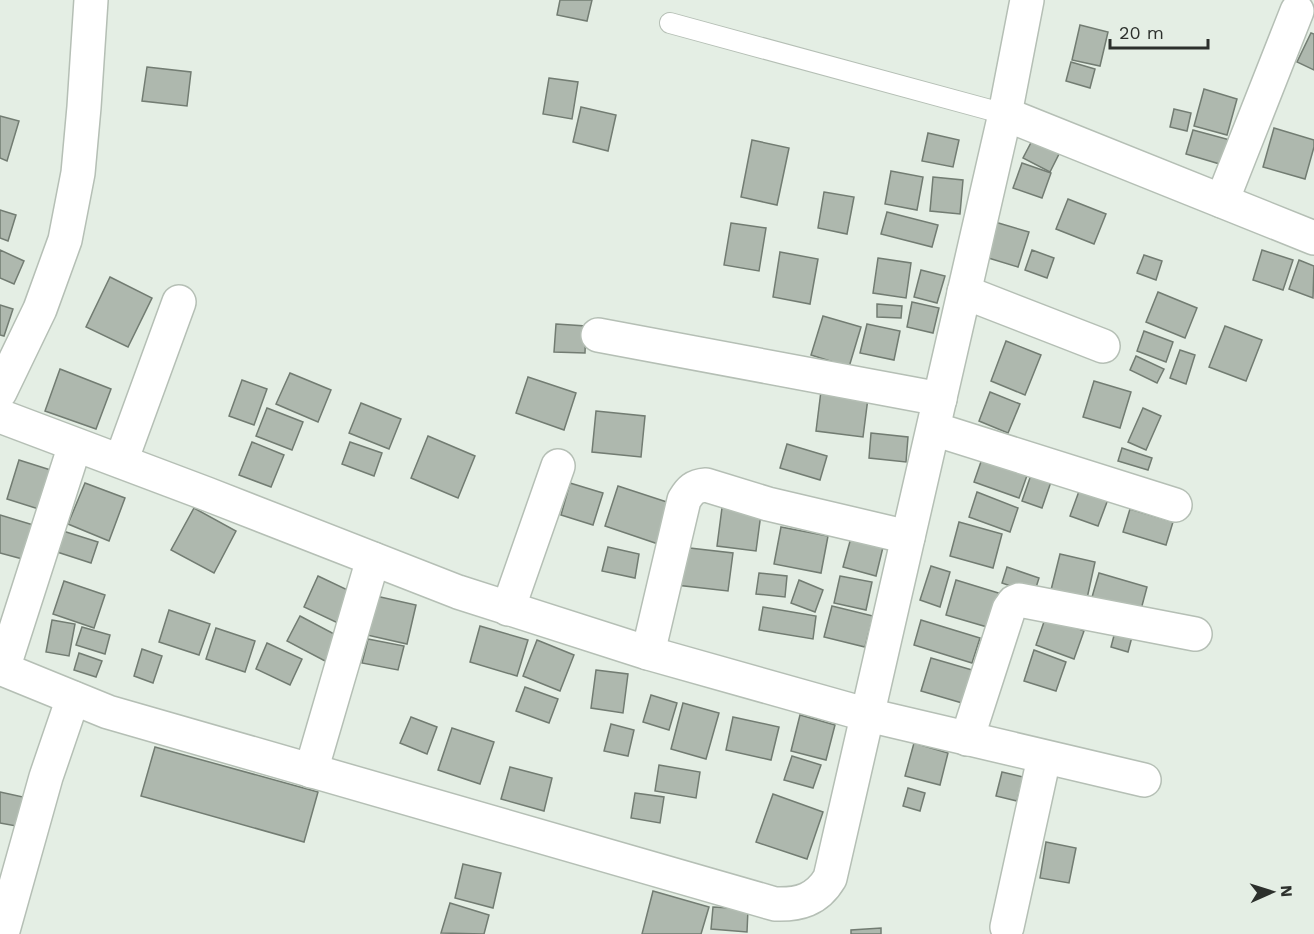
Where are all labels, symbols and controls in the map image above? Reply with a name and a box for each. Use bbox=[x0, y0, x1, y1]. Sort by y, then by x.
scale bar bbox=[1110, 12, 1208, 50]
text: 20 m bbox=[1119, 22, 1164, 43]
north arrow bbox=[1242, 862, 1302, 922]
text: N bbox=[1277, 885, 1296, 898]

